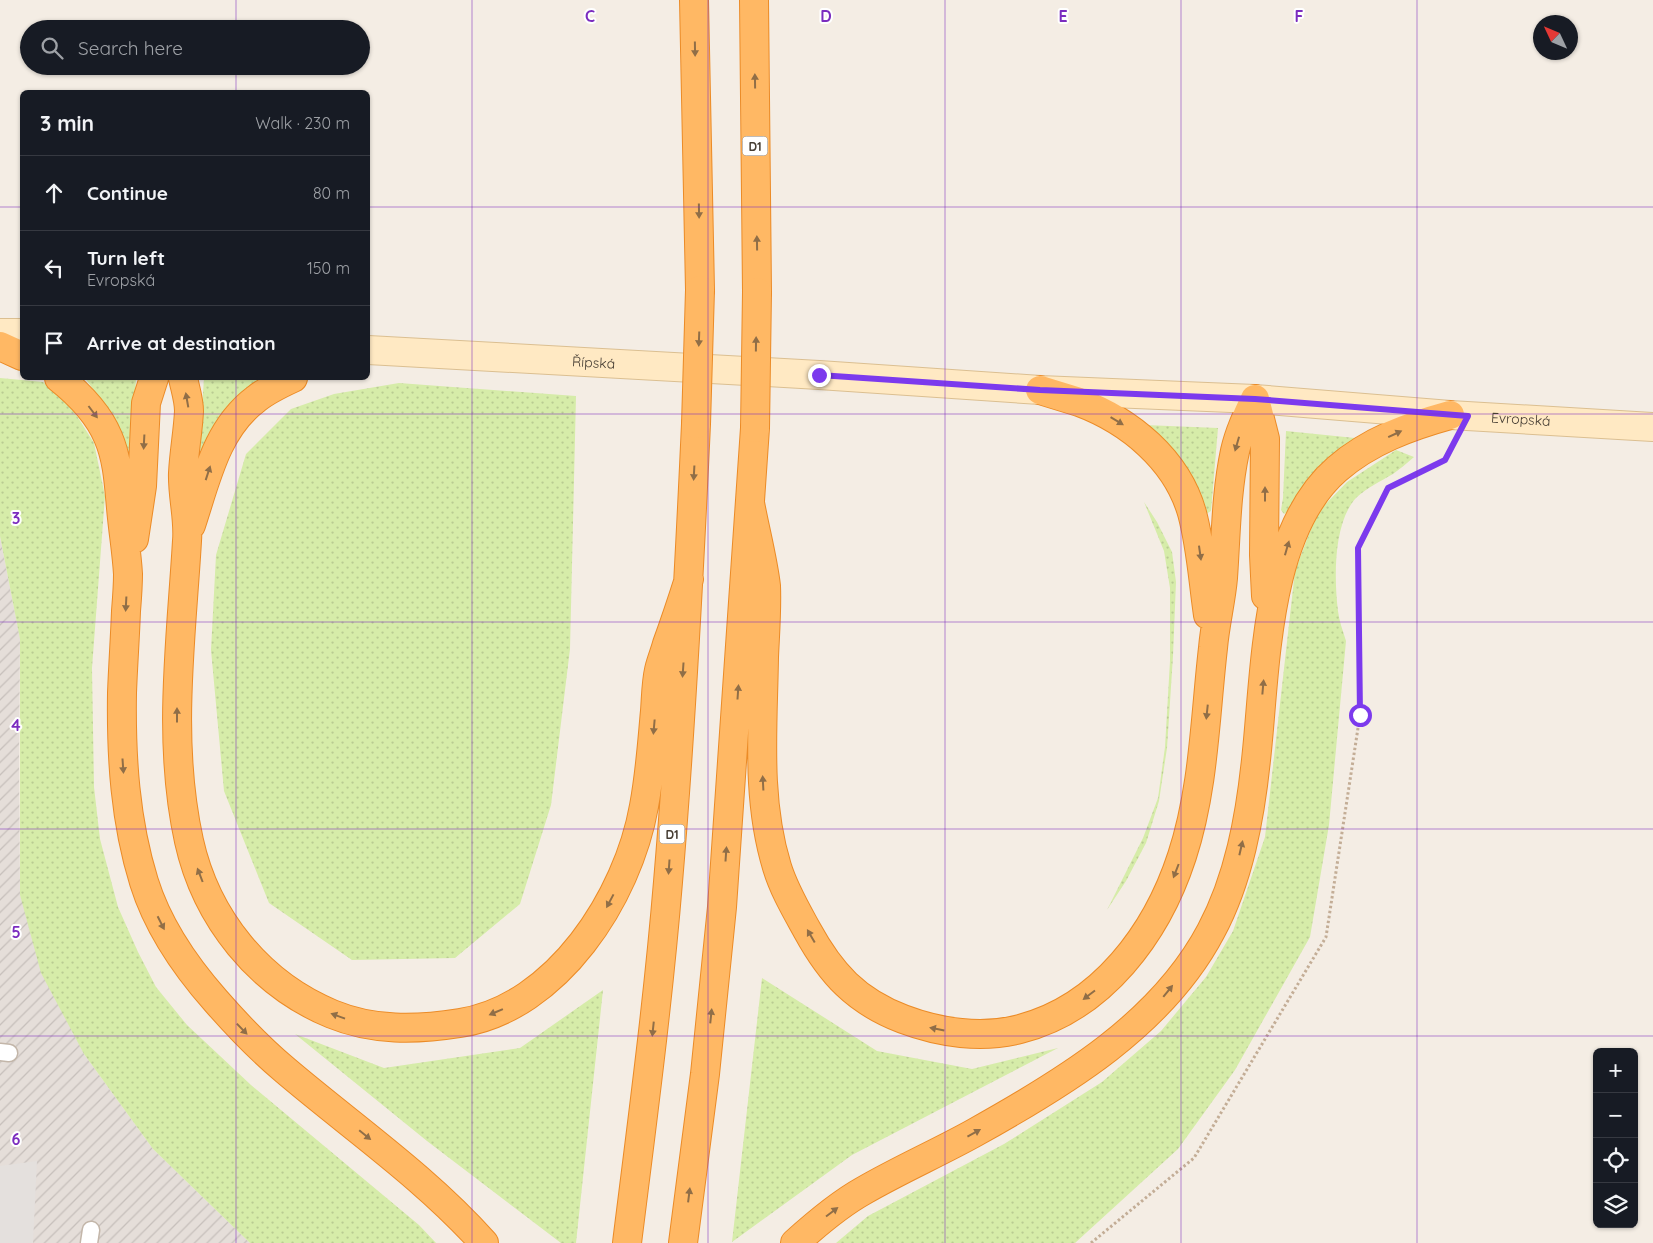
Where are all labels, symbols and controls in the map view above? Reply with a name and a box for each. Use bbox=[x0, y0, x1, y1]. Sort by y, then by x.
text: C bbox=[585, 6, 595, 26]
text: D bbox=[820, 6, 832, 26]
text: E bbox=[1058, 6, 1068, 26]
text: F bbox=[1295, 6, 1304, 26]
north arrow bbox=[1533, 15, 1578, 60]
search box bbox=[20, 20, 370, 75]
icon: search bbox=[38, 34, 66, 62]
text: Search here bbox=[78, 36, 183, 60]
one-way arrow bbox=[692, 41, 700, 57]
one-way arrow bbox=[750, 73, 758, 89]
text: 3 min bbox=[40, 110, 94, 136]
text: Walk · 230 m bbox=[255, 113, 350, 133]
road number: D1 bbox=[742, 136, 768, 156]
icon: ahead bbox=[40, 179, 68, 207]
text: Continue bbox=[87, 181, 168, 205]
text: 80 m bbox=[313, 183, 350, 203]
one-way arrow bbox=[695, 203, 703, 219]
one-way arrow bbox=[752, 235, 760, 251]
text: Turn left bbox=[87, 246, 165, 270]
icon: left bbox=[40, 254, 68, 282]
text: 150 m bbox=[307, 258, 350, 278]
text: Evropská bbox=[87, 270, 155, 290]
icon: arrive bbox=[40, 329, 68, 357]
text: Arrive at destination bbox=[87, 331, 276, 355]
one-way arrow bbox=[694, 331, 702, 347]
one-way arrow bbox=[753, 336, 761, 352]
street label: Řípská bbox=[572, 352, 616, 373]
route end bbox=[808, 364, 831, 387]
one-way arrow bbox=[183, 392, 191, 408]
one-way arrow bbox=[88, 405, 98, 419]
street label: Evropská bbox=[1491, 408, 1551, 430]
one-way arrow bbox=[1110, 417, 1123, 426]
one-way arrow bbox=[1388, 430, 1402, 438]
one-way arrow bbox=[140, 435, 148, 451]
one-way arrow bbox=[1233, 437, 1241, 452]
one-way arrow bbox=[205, 465, 213, 480]
one-way arrow bbox=[689, 465, 697, 481]
one-way arrow bbox=[1261, 485, 1269, 501]
text: 3 bbox=[12, 508, 20, 528]
one-way arrow bbox=[1284, 541, 1292, 556]
one-way arrow bbox=[1196, 545, 1204, 561]
one-way arrow bbox=[122, 596, 130, 612]
one-way arrow bbox=[678, 662, 686, 678]
one-way arrow bbox=[1259, 679, 1267, 695]
one-way arrow bbox=[734, 684, 742, 700]
one-way arrow bbox=[1203, 704, 1211, 720]
route start bbox=[1349, 704, 1372, 727]
one-way arrow bbox=[173, 707, 181, 723]
text: 4 bbox=[11, 715, 21, 735]
one-way arrow bbox=[649, 720, 657, 736]
one-way arrow bbox=[119, 758, 127, 774]
one-way arrow bbox=[759, 775, 767, 791]
road number: D1 bbox=[660, 824, 684, 844]
one-way arrow bbox=[1237, 839, 1245, 855]
one-way arrow bbox=[723, 846, 731, 862]
one-way arrow bbox=[665, 859, 673, 875]
one-way arrow bbox=[1172, 863, 1179, 878]
one-way arrow bbox=[196, 867, 204, 882]
one-way arrow bbox=[606, 894, 615, 907]
one-way arrow bbox=[157, 916, 165, 930]
text: 5 bbox=[11, 922, 21, 942]
one-way arrow bbox=[806, 930, 815, 943]
one-way arrow bbox=[1163, 985, 1174, 998]
one-way arrow bbox=[1083, 989, 1096, 1000]
one-way arrow bbox=[707, 1008, 715, 1024]
one-way arrow bbox=[489, 1009, 503, 1017]
one-way arrow bbox=[330, 1012, 345, 1019]
one-way arrow bbox=[649, 1021, 657, 1037]
one-way arrow bbox=[236, 1023, 248, 1035]
one-way arrow bbox=[928, 1024, 944, 1032]
map controls bbox=[1593, 1048, 1638, 1228]
button: + bbox=[1593, 1048, 1638, 1093]
button: − bbox=[1593, 1093, 1638, 1138]
text: 6 bbox=[12, 1129, 21, 1149]
one-way arrow bbox=[966, 1129, 981, 1137]
one-way arrow bbox=[358, 1130, 371, 1141]
button: locate bbox=[1593, 1138, 1638, 1183]
button: layers bbox=[1593, 1183, 1638, 1228]
one-way arrow bbox=[685, 1186, 693, 1202]
one-way arrow bbox=[825, 1207, 839, 1217]

